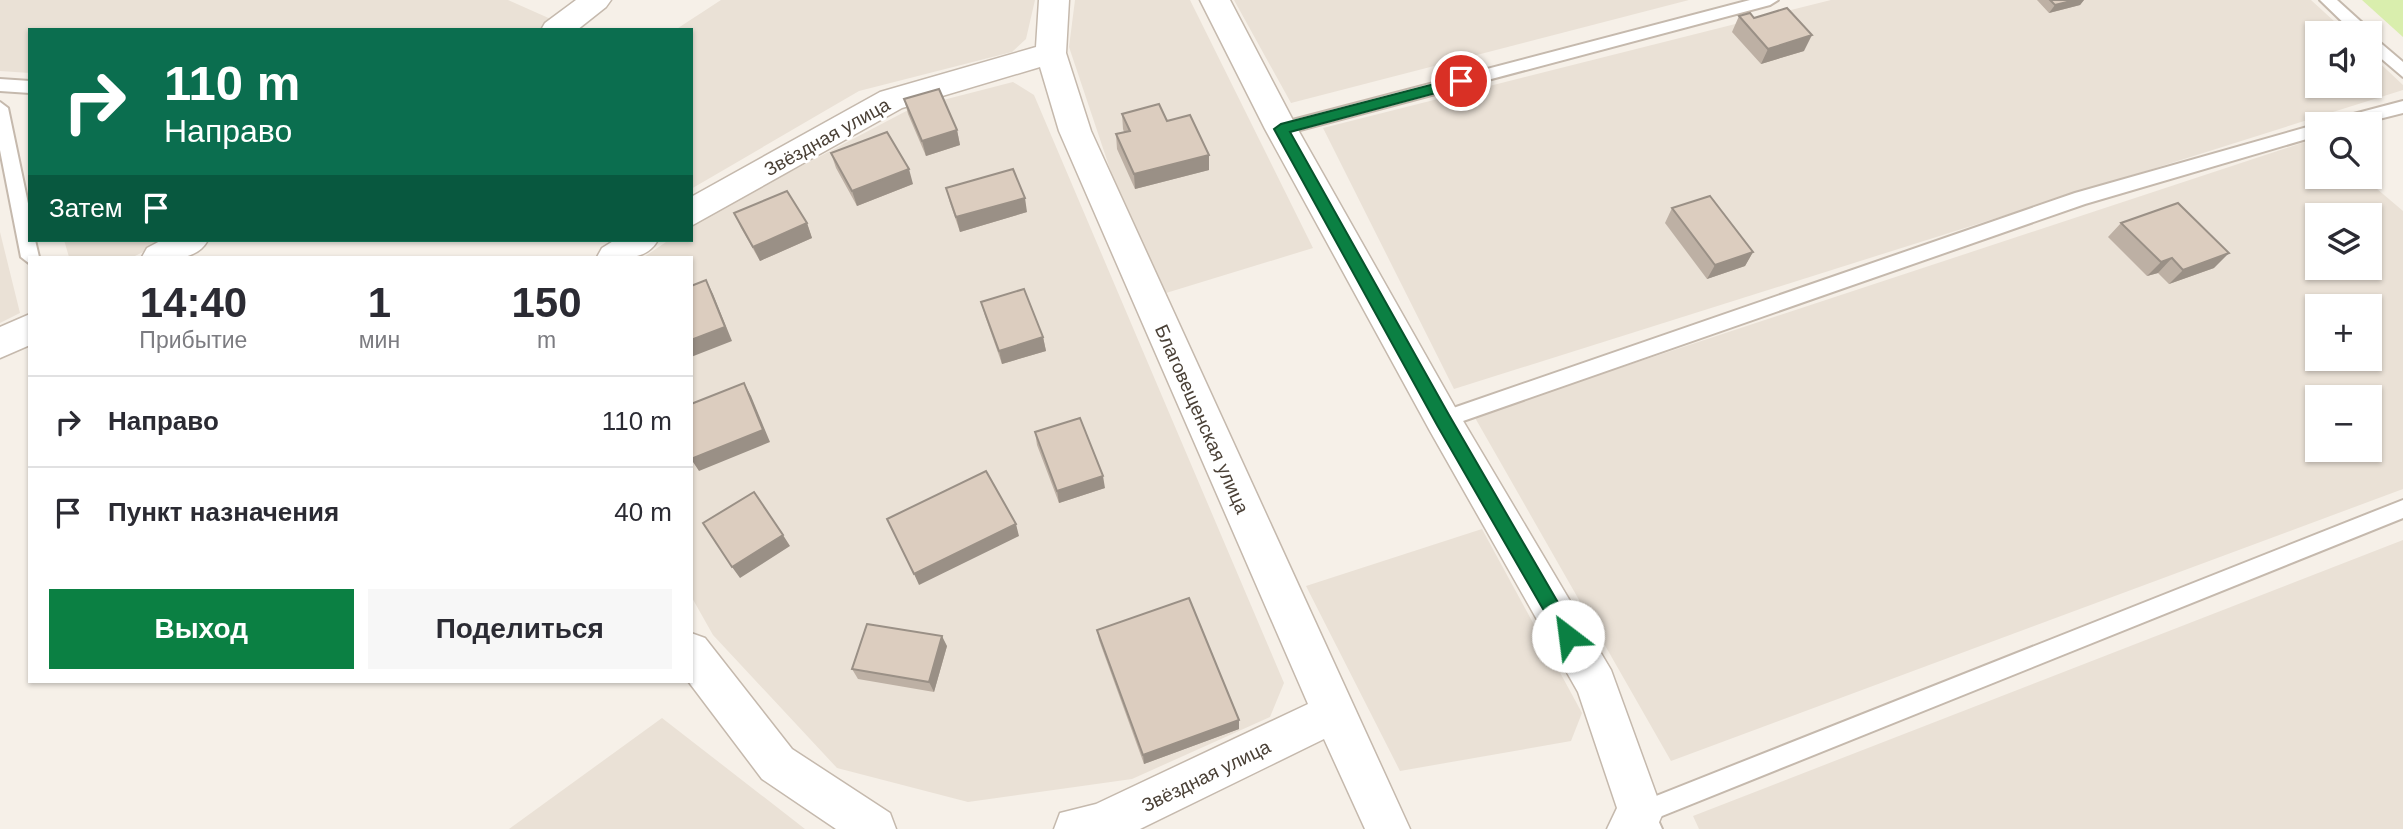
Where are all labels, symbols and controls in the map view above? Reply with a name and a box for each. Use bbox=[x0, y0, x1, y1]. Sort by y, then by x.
map controls bbox=[2305, 21, 2382, 462]
button: sound bbox=[2305, 21, 2382, 98]
pin bbox=[1431, 51, 1491, 111]
icon: right bbox=[49, 56, 140, 147]
text: 110 m bbox=[164, 56, 300, 110]
icon: arrive bbox=[1442, 62, 1480, 100]
street label: Звёздная улица bbox=[761, 94, 894, 180]
button: search bbox=[2305, 112, 2382, 189]
text: Направо bbox=[164, 113, 292, 149]
icon: arrive bbox=[137, 189, 175, 227]
text: Затем bbox=[49, 193, 123, 223]
button: layers bbox=[2305, 203, 2382, 280]
text: 14:40 bbox=[140, 279, 247, 326]
text: 1 bbox=[368, 279, 391, 326]
text: 150 bbox=[512, 279, 582, 326]
button: + bbox=[2305, 294, 2382, 371]
street label: Благовещенская улица bbox=[1151, 321, 1253, 517]
text: Прибытие bbox=[139, 327, 247, 353]
text: мин bbox=[359, 327, 400, 353]
text: m bbox=[537, 327, 556, 353]
button: − bbox=[2305, 385, 2382, 462]
icon: right bbox=[49, 403, 87, 441]
text: Направо bbox=[108, 406, 219, 436]
text: 110 m bbox=[602, 406, 672, 436]
icon: arrive bbox=[49, 494, 87, 532]
text: Пункт назначения bbox=[108, 497, 339, 527]
text: 40 m bbox=[614, 497, 672, 527]
button: Выход bbox=[49, 589, 354, 669]
button: Поделиться bbox=[368, 589, 672, 669]
position arrow bbox=[1531, 599, 1605, 673]
street label: Звёздная улица bbox=[1138, 736, 1274, 816]

